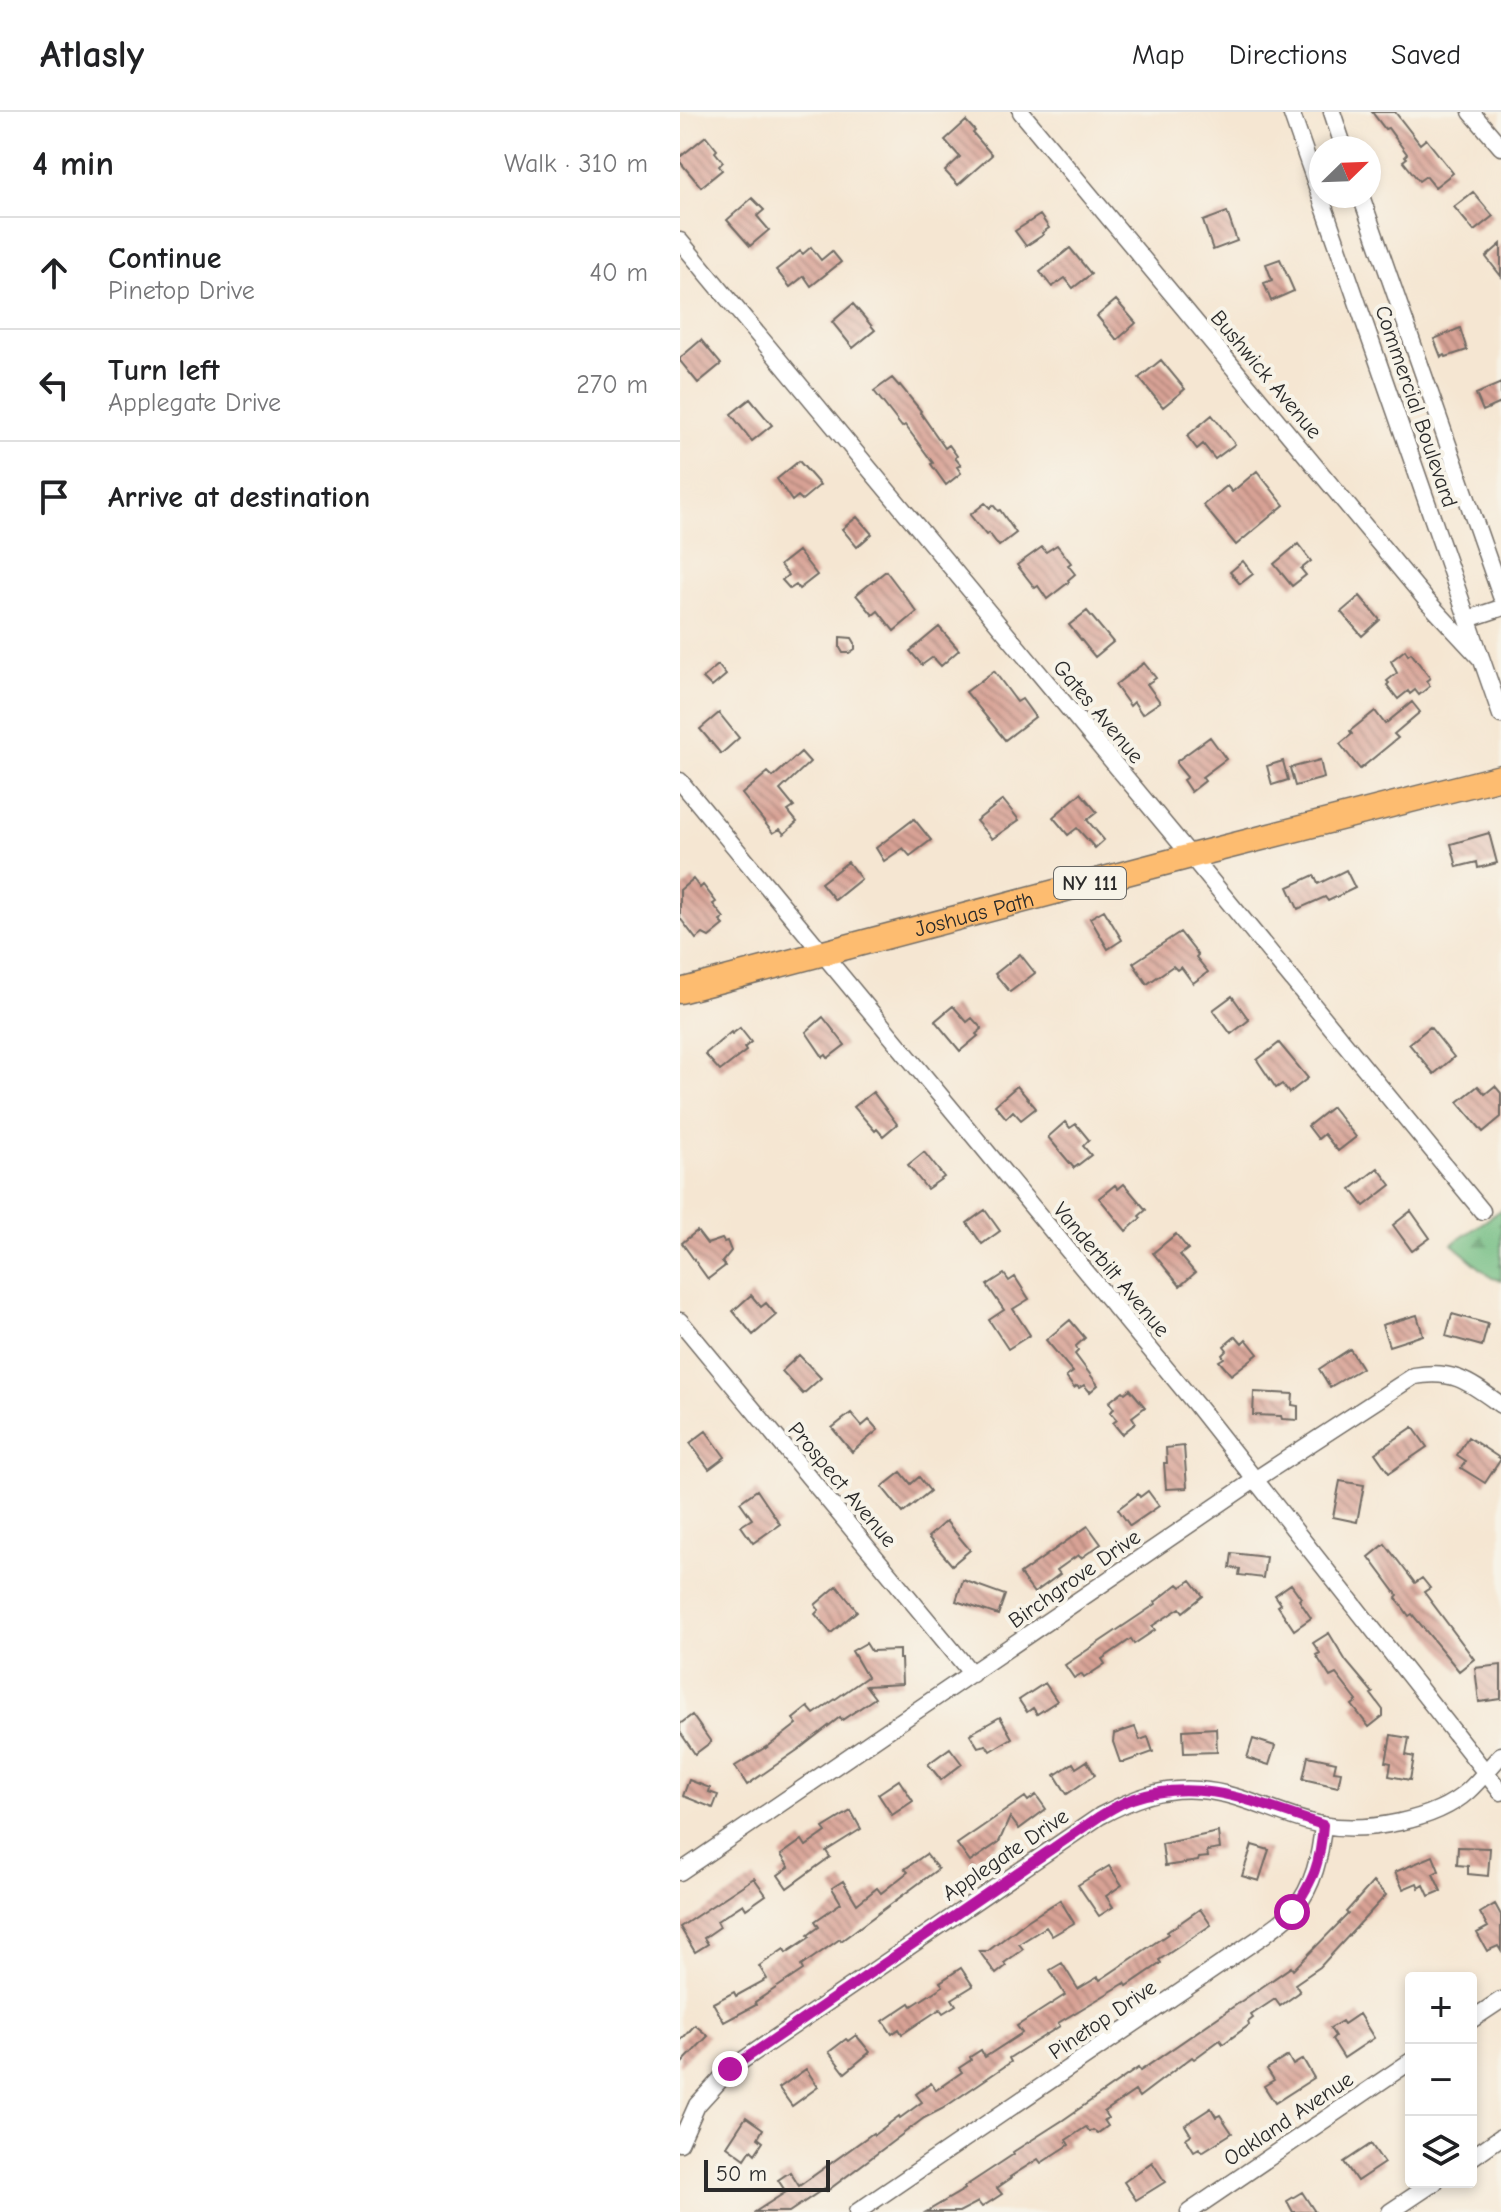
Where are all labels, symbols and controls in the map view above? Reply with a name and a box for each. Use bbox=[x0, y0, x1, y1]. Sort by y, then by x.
text: Atlasly bbox=[40, 33, 144, 77]
text: Map bbox=[1132, 39, 1185, 71]
text: Directions bbox=[1229, 39, 1347, 71]
text: Saved bbox=[1391, 39, 1461, 71]
north arrow bbox=[1309, 136, 1381, 208]
text: 4 min bbox=[32, 144, 114, 184]
text: Walk · 310 m bbox=[504, 149, 648, 179]
text: Continue bbox=[108, 241, 222, 276]
icon: ahead bbox=[32, 251, 76, 295]
text: 40 m bbox=[589, 258, 648, 288]
text: Pinetop Drive bbox=[108, 276, 255, 306]
street label: Commercial Boulevard bbox=[1369, 302, 1463, 511]
street label: Bushwick Avenue bbox=[1205, 305, 1327, 444]
text: Turn left bbox=[108, 353, 220, 388]
icon: left bbox=[32, 363, 76, 407]
text: 270 m bbox=[576, 370, 648, 400]
text: Applegate Drive bbox=[108, 388, 281, 418]
icon: arrive bbox=[32, 475, 76, 519]
text: Arrive at destination bbox=[108, 480, 370, 515]
street label: Gates Avenue bbox=[1047, 655, 1149, 769]
road number: NY 111 bbox=[1054, 867, 1126, 899]
street label: Joshuas Path bbox=[912, 886, 1037, 943]
street label: Vanderbilt Avenue bbox=[1047, 1197, 1175, 1342]
street label: Prospect Avenue bbox=[782, 1417, 902, 1552]
street label: Birchgrove Drive bbox=[1004, 1524, 1146, 1634]
street label: Applegate Drive bbox=[938, 1803, 1074, 1907]
route start bbox=[1274, 1894, 1310, 1930]
map controls bbox=[1405, 1972, 1477, 2188]
button: + bbox=[1405, 1972, 1477, 2044]
street label: Pinetop Drive bbox=[1044, 1974, 1161, 2065]
button: − bbox=[1405, 2044, 1477, 2116]
route end bbox=[712, 2051, 748, 2087]
street label: Oakland Avenue bbox=[1219, 2066, 1358, 2172]
button: layers bbox=[1405, 2116, 1477, 2188]
scale bar bbox=[704, 2156, 830, 2192]
text: 50 m bbox=[716, 2161, 767, 2187]

